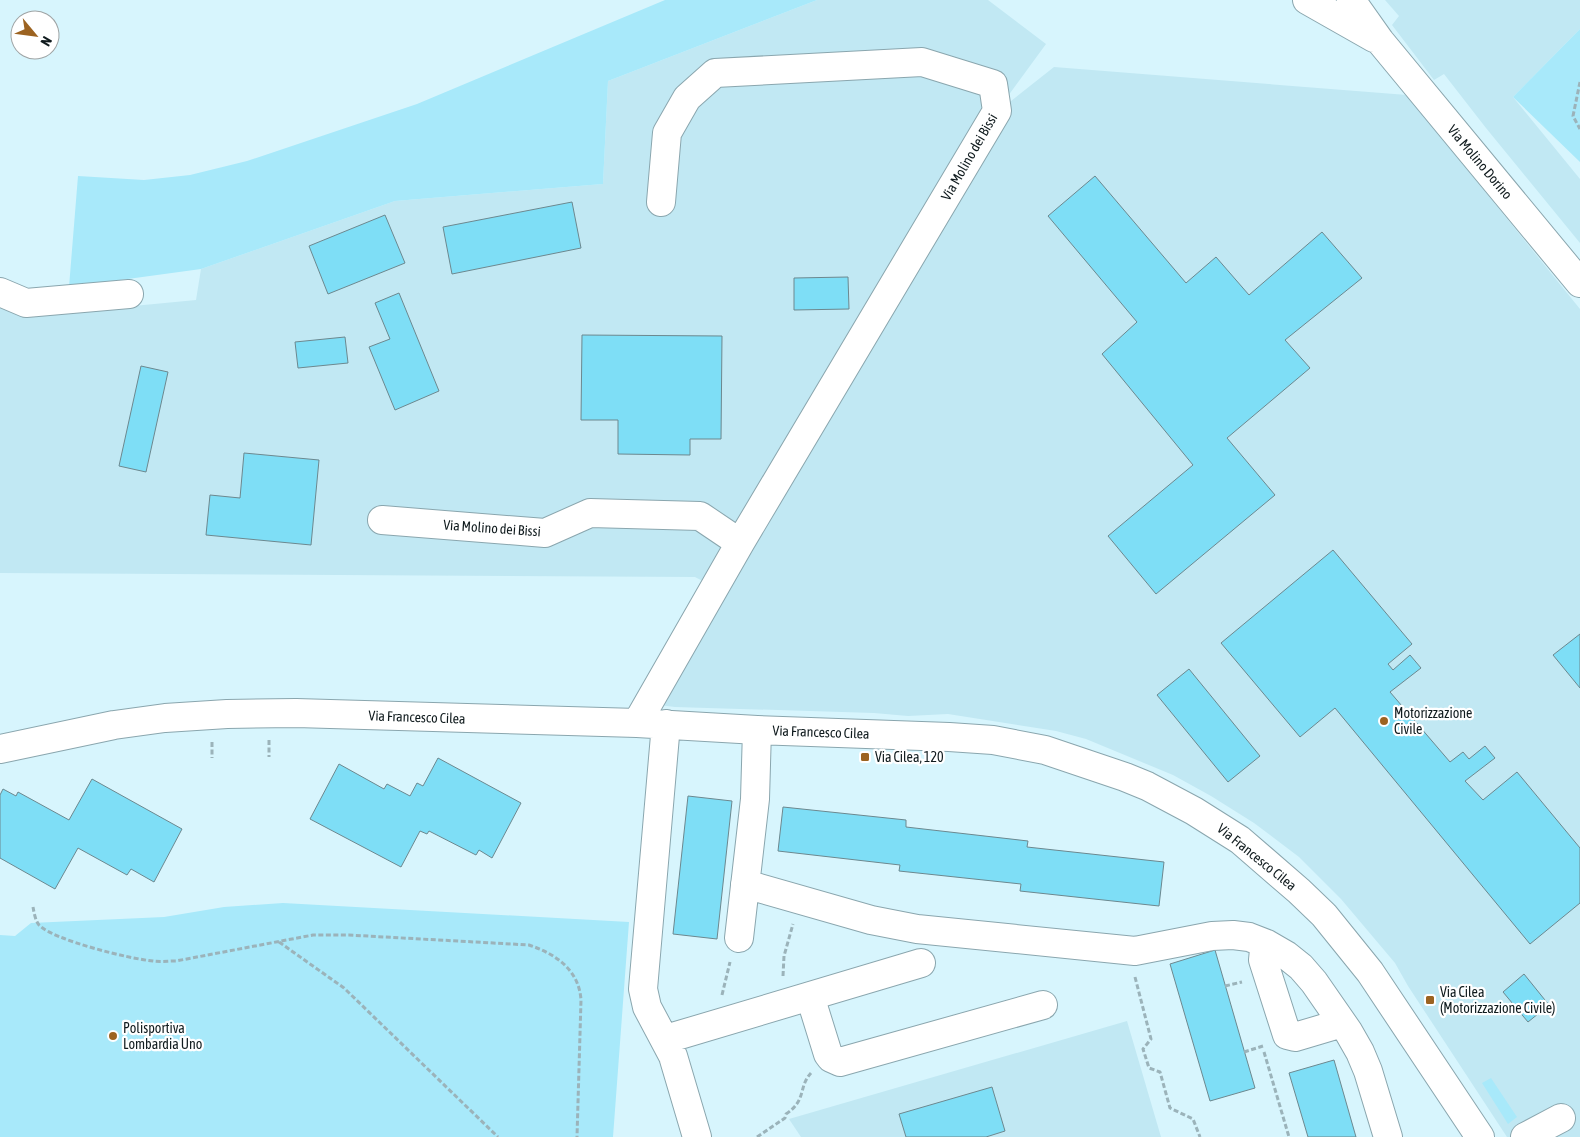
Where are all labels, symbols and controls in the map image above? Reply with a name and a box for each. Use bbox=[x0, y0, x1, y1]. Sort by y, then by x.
north arrow bbox=[10, 10, 60, 60]
text: N bbox=[37, 34, 55, 49]
street label: Via Molino dei Bissi bbox=[938, 111, 1000, 203]
street label: Via Molino Dorino bbox=[1444, 122, 1516, 202]
street label: Via Molino dei Bissi bbox=[443, 517, 541, 539]
place label: Motorizzazione Civile bbox=[1394, 705, 1472, 737]
street label: Via Francesco Cilea bbox=[368, 707, 466, 727]
marker: Motorizzazione Civile bbox=[1378, 715, 1390, 727]
street label: Via Francesco Cilea bbox=[772, 722, 870, 742]
place label: Via Cilea, 120 bbox=[875, 749, 944, 765]
marker: Via Cilea, 120 bbox=[859, 751, 871, 763]
street label: Via Francesco Cilea bbox=[1214, 820, 1300, 894]
place label: Via Cilea (Motorizzazione Civile) bbox=[1440, 984, 1555, 1016]
marker: Via Cilea (Motorizzazione Civile) bbox=[1424, 994, 1436, 1006]
place label: Polisportiva Lombardia Uno bbox=[123, 1020, 202, 1052]
marker: Polisportiva Lombardia Uno bbox=[107, 1030, 119, 1042]

